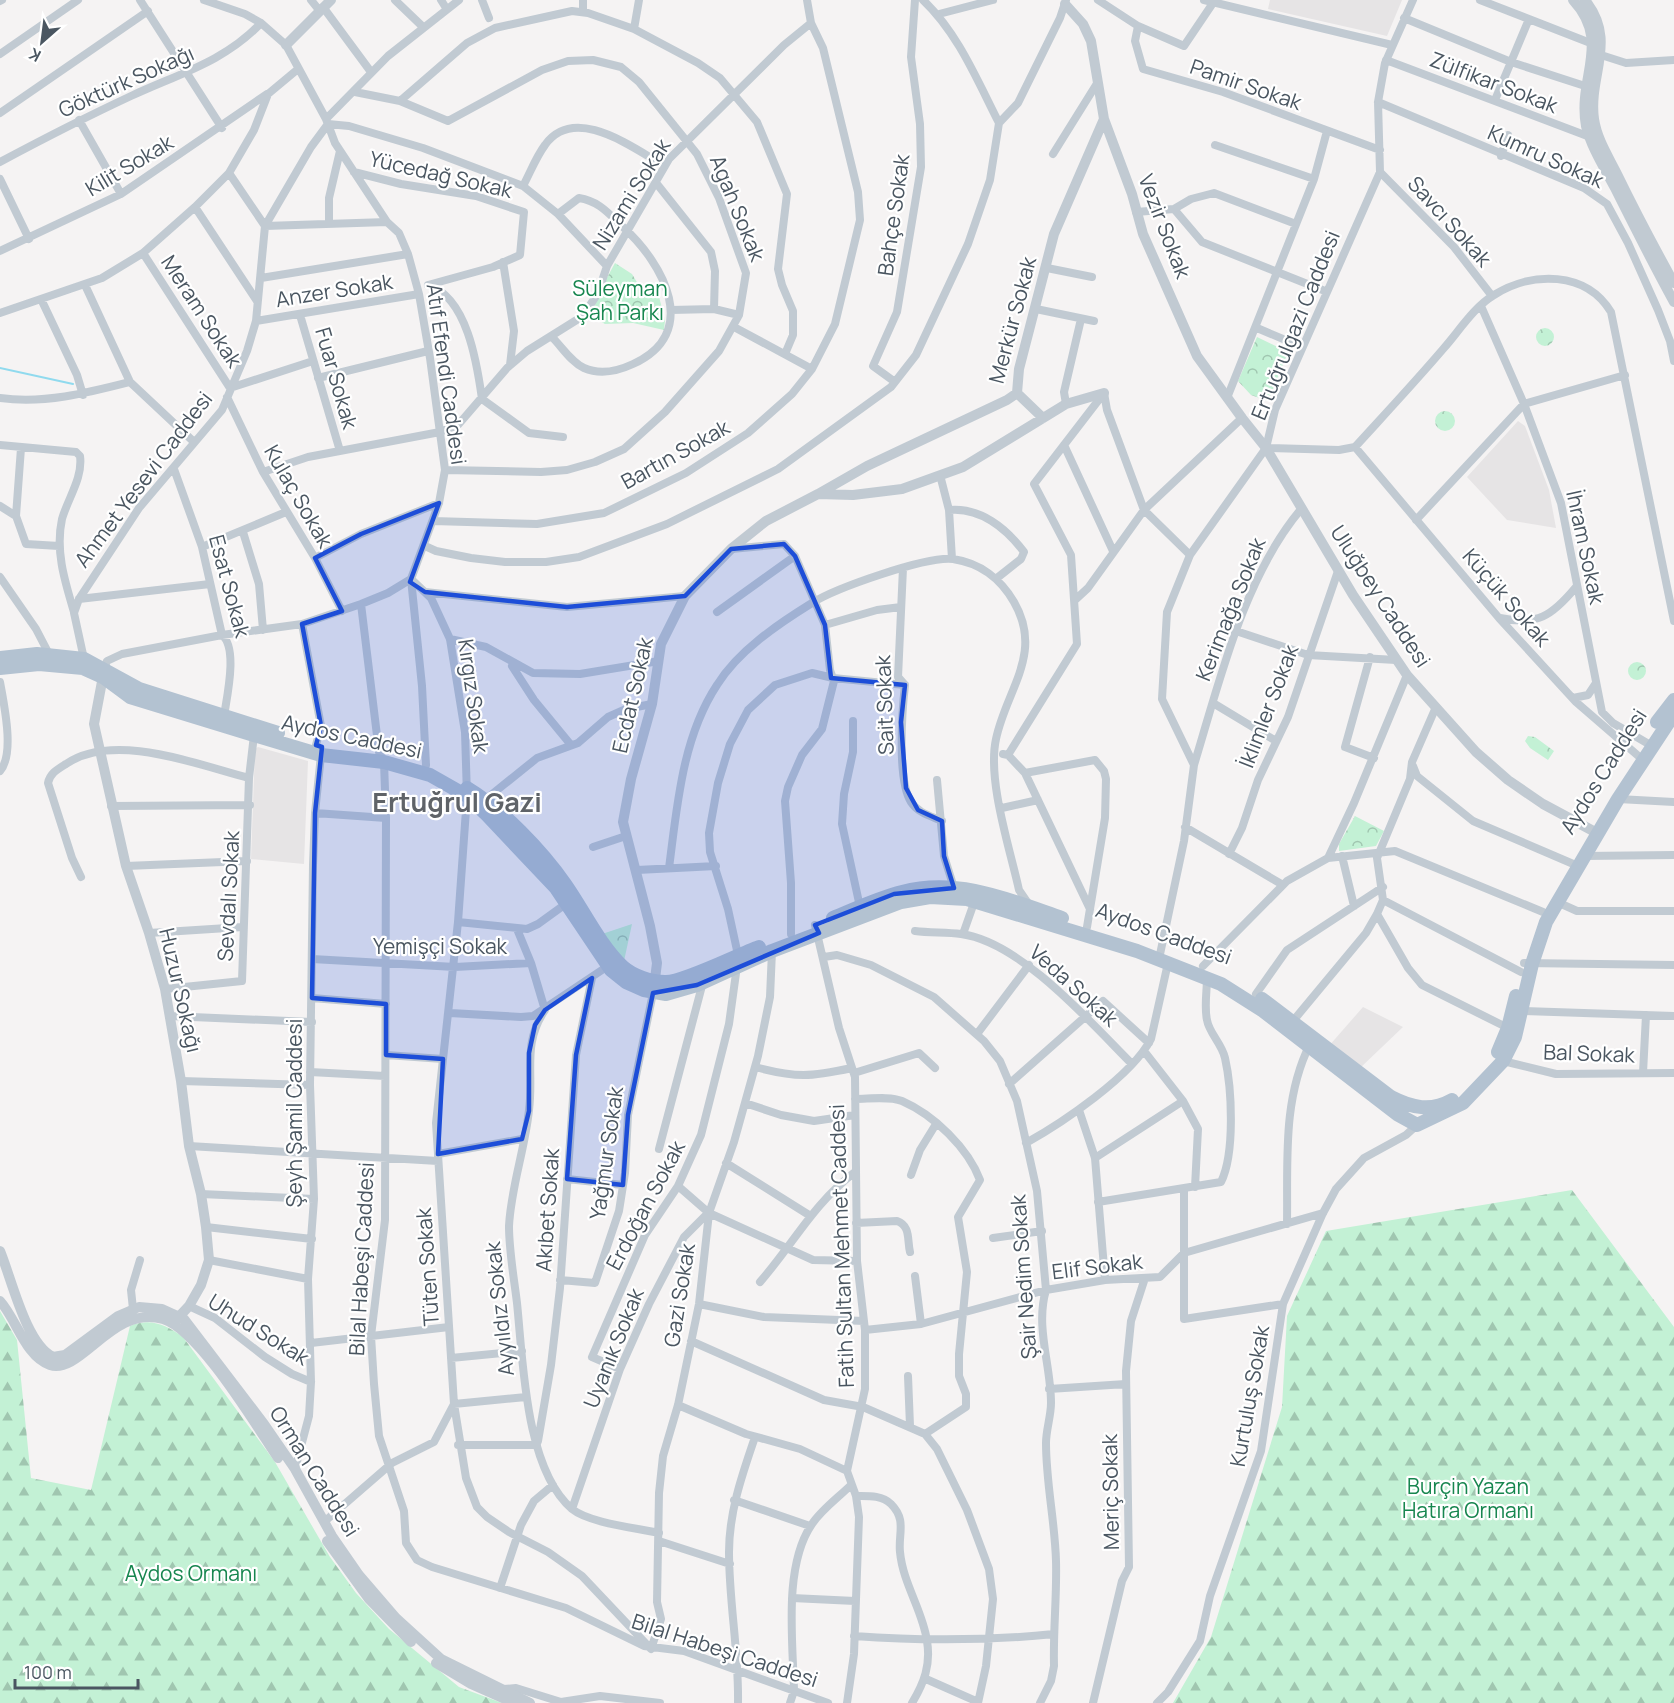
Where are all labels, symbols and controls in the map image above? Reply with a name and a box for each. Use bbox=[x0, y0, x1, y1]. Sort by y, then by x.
north arrow bbox=[12, 12, 72, 72]
street label: Göktürk Sokağı bbox=[54, 39, 198, 123]
text: K bbox=[25, 43, 45, 67]
street label: Zülfikar Sokak bbox=[1426, 45, 1562, 119]
street label: Pamir Sokak bbox=[1186, 52, 1306, 116]
street label: Kumru Sokak bbox=[1484, 118, 1609, 194]
street label: Kilit Sokak bbox=[80, 128, 179, 202]
street label: Nizami Sokak bbox=[586, 133, 677, 255]
street label: Yücedağ Sokak bbox=[367, 144, 516, 204]
street label: Agah Sokak bbox=[704, 151, 772, 266]
street label: Bahçe Sokak bbox=[871, 152, 915, 278]
street label: Vezir Sokak bbox=[1132, 170, 1198, 283]
street label: Savcı Sokak bbox=[1402, 170, 1499, 273]
street label: Ertuğrulgazi Caddesi bbox=[1244, 226, 1346, 424]
street label: Meram Sokak bbox=[155, 249, 249, 373]
street label: Merkür Sokak bbox=[982, 253, 1042, 386]
street label: Anzer Sokak bbox=[274, 267, 395, 313]
park label: Süleyman Şah Parkı bbox=[572, 274, 668, 326]
street label: Atıf Efendi Caddesi bbox=[420, 282, 474, 466]
street label: Fuar Sokak bbox=[309, 324, 365, 433]
street label: Ahmet Yesevi Caddesi bbox=[68, 385, 218, 573]
street label: Bartın Sokak bbox=[616, 412, 735, 495]
street label: Kulaç Sokak bbox=[258, 439, 340, 553]
street label: İhram Sokak bbox=[1560, 487, 1612, 607]
street label: Uluğbey Caddesi bbox=[1325, 520, 1437, 672]
street label: Esat Sokak bbox=[203, 532, 257, 641]
street label: Kerimağa Sokak bbox=[1189, 533, 1272, 685]
street label: Küçük Sokak bbox=[1457, 542, 1558, 652]
street label: Ecdat Sokak bbox=[605, 634, 659, 756]
street label: Kırgız Sokak bbox=[452, 637, 496, 755]
street label: İklimler Sokak bbox=[1232, 640, 1305, 772]
street label: Sait Sokak bbox=[868, 654, 900, 755]
street label: Aydos Caddesi bbox=[1553, 703, 1653, 839]
street label: Aydos Caddesi bbox=[279, 707, 425, 765]
district label: Ertuğrul Gazi bbox=[372, 783, 542, 820]
street label: Sevdalı Sokak bbox=[211, 829, 245, 962]
street label: Aydos Caddesi bbox=[1092, 895, 1236, 971]
street label: Huzur Sokağı bbox=[153, 925, 209, 1055]
street label: Yemişçi Sokak bbox=[373, 932, 508, 960]
street label: Veda Sokak bbox=[1024, 938, 1125, 1033]
street label: Şeyh Şamil Caddesi bbox=[280, 1019, 308, 1207]
street label: Bal Sokak bbox=[1543, 1037, 1636, 1069]
street label: Yağmur Sokak bbox=[583, 1084, 629, 1221]
street label: Fatih Sultan Mehmet Caddesi bbox=[822, 1104, 860, 1388]
street label: Erdoğan Sokak bbox=[599, 1135, 691, 1275]
street label: Akıbet Sokak bbox=[529, 1147, 565, 1273]
street label: Bilal Habeşi Caddesi bbox=[342, 1161, 380, 1357]
street label: Şair Nedim Sokak bbox=[1003, 1193, 1043, 1360]
street label: Tüten Sokak bbox=[409, 1206, 445, 1327]
street label: Ayyıldız Sokak bbox=[478, 1240, 520, 1377]
street label: Gazi Sokak bbox=[657, 1241, 701, 1349]
street label: Elif Sokak bbox=[1050, 1246, 1145, 1285]
street label: Uyanık Sokak bbox=[576, 1283, 650, 1412]
street label: Uhud Sokak bbox=[203, 1287, 315, 1371]
street label: Kurtuluş Sokak bbox=[1223, 1323, 1275, 1469]
street label: Orman Caddesi bbox=[264, 1401, 366, 1541]
street label: Meriç Sokak bbox=[1095, 1433, 1125, 1550]
park label: Burçin Yazan Hatıra Ormanı bbox=[1402, 1472, 1534, 1524]
park label: Aydos Ormanı bbox=[125, 1559, 257, 1587]
street label: Bilal Habeşi Caddesi bbox=[628, 1607, 822, 1693]
scale bar bbox=[15, 1652, 138, 1690]
text: 100 m bbox=[24, 1660, 72, 1684]

